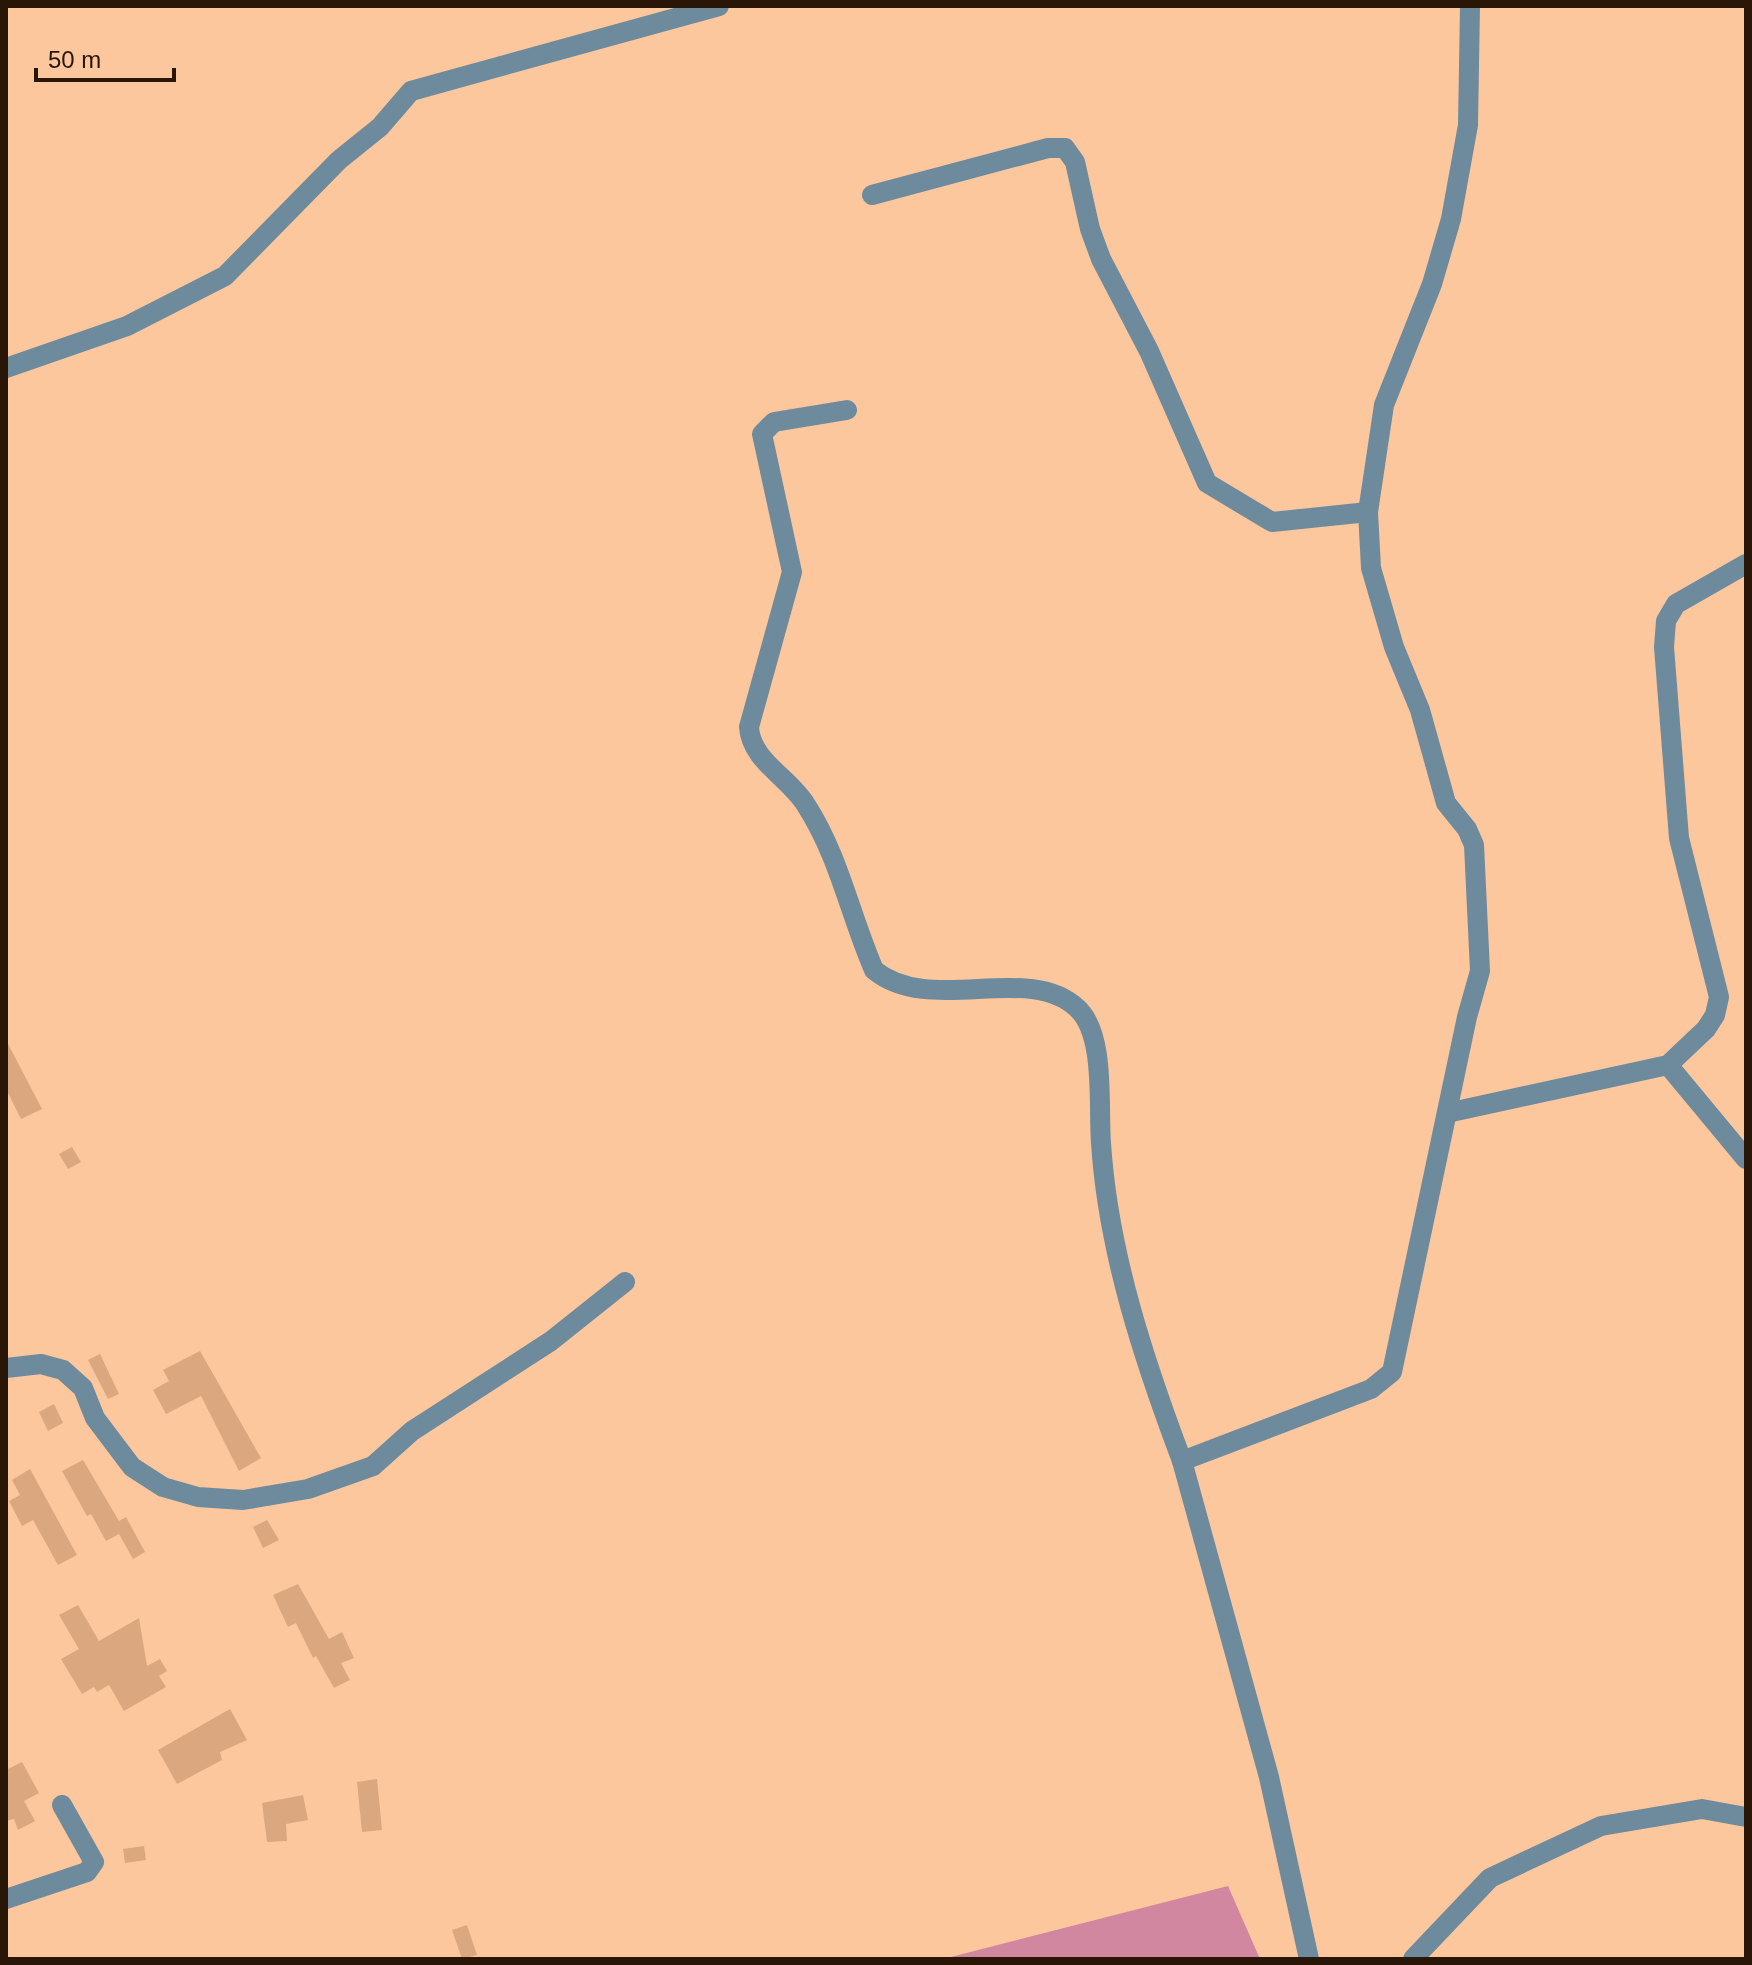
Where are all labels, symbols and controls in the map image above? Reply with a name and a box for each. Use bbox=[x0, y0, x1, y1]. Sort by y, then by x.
scale bar bbox=[36, 32, 174, 82]
text: 50 m bbox=[48, 46, 101, 73]

